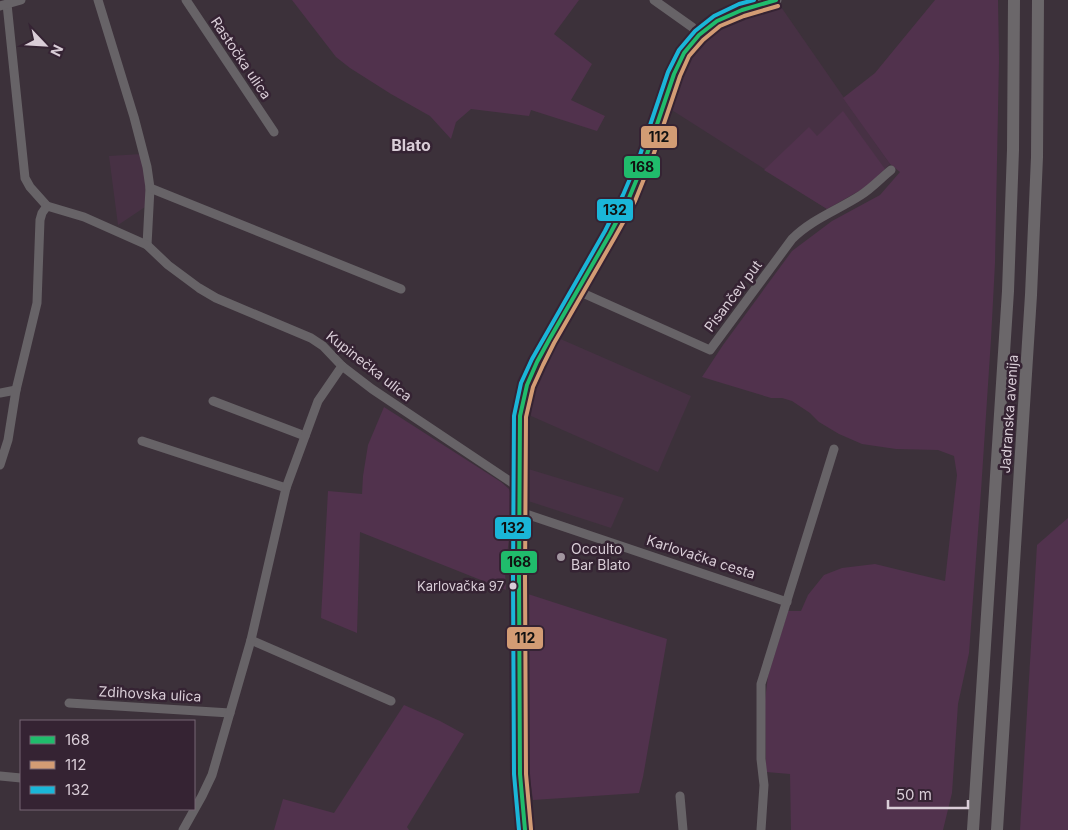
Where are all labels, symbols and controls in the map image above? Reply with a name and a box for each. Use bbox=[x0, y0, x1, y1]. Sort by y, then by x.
street label: Rastočka ulica bbox=[208, 13, 275, 102]
north arrow bbox=[20, 20, 70, 70]
text: N bbox=[47, 42, 67, 59]
line badge: 112 bbox=[640, 125, 678, 149]
text: 112 bbox=[649, 128, 670, 145]
district label: Blato bbox=[391, 135, 431, 155]
line badge: 168 bbox=[623, 155, 661, 179]
text: 168 bbox=[630, 158, 654, 175]
line badge: 132 bbox=[596, 198, 634, 222]
text: 132 bbox=[603, 201, 627, 218]
street label: Pisančev put bbox=[700, 256, 765, 335]
street label: Kupinečka ulica bbox=[323, 327, 416, 404]
street label: Jadranska avenija bbox=[996, 354, 1021, 474]
line badge: 132 bbox=[494, 516, 532, 540]
text: 132 bbox=[501, 519, 525, 536]
street label: Karlovačka cesta bbox=[645, 531, 758, 582]
place label: Occulto Bar Blato bbox=[571, 540, 630, 573]
line badge: 168 bbox=[500, 550, 538, 574]
marker: Occulto Bar Blato bbox=[555, 551, 567, 563]
text: 168 bbox=[507, 553, 531, 570]
place label: Karlovačka 97 bbox=[417, 578, 504, 594]
marker: Karlovačka 97 bbox=[508, 581, 518, 591]
line badge: 112 bbox=[506, 626, 544, 650]
text: 112 bbox=[515, 629, 536, 646]
street label: Zdihovska ulica bbox=[98, 682, 202, 705]
legend bbox=[20, 720, 195, 810]
text: 168 bbox=[65, 730, 90, 749]
text: 112 bbox=[65, 755, 86, 774]
scale bar bbox=[888, 778, 968, 810]
text: 132 bbox=[65, 780, 90, 799]
text: 50 m bbox=[896, 785, 932, 804]

